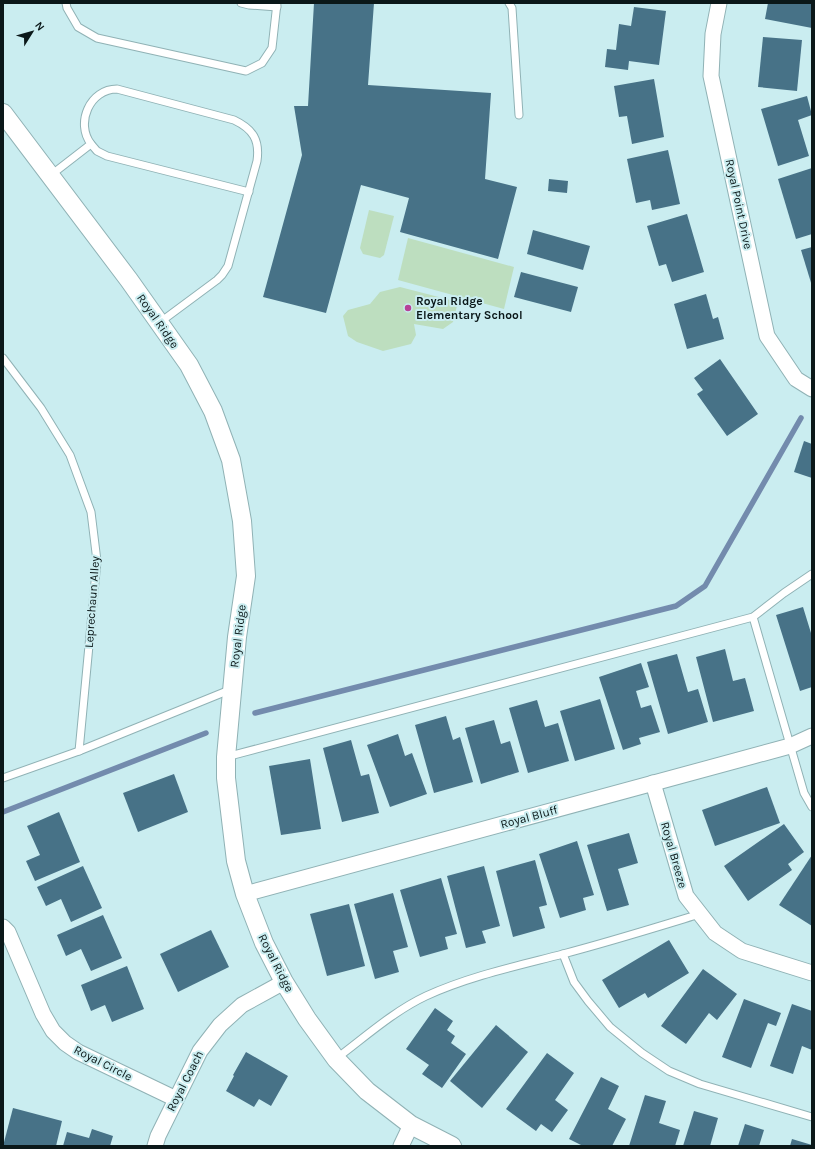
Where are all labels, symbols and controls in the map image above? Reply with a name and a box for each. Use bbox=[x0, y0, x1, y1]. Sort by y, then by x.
north arrow bbox=[12, 12, 52, 52]
text: N bbox=[32, 19, 47, 33]
street label: Royal Point Drive bbox=[723, 158, 755, 250]
street label: Royal Ridge bbox=[134, 291, 182, 351]
place label: Royal Ridge Elementary School bbox=[416, 294, 523, 322]
marker: Royal Ridge Elementary School bbox=[403, 303, 413, 313]
street label: Leprechaun Alley bbox=[82, 555, 102, 648]
street label: Royal Ridge bbox=[227, 604, 249, 668]
street label: Royal Bluff bbox=[499, 802, 560, 831]
street label: Royal Breeze bbox=[658, 820, 690, 890]
street label: Royal Ridge bbox=[255, 932, 297, 994]
street label: Royal Circle bbox=[72, 1042, 134, 1084]
street label: Royal Coach bbox=[164, 1048, 206, 1114]

